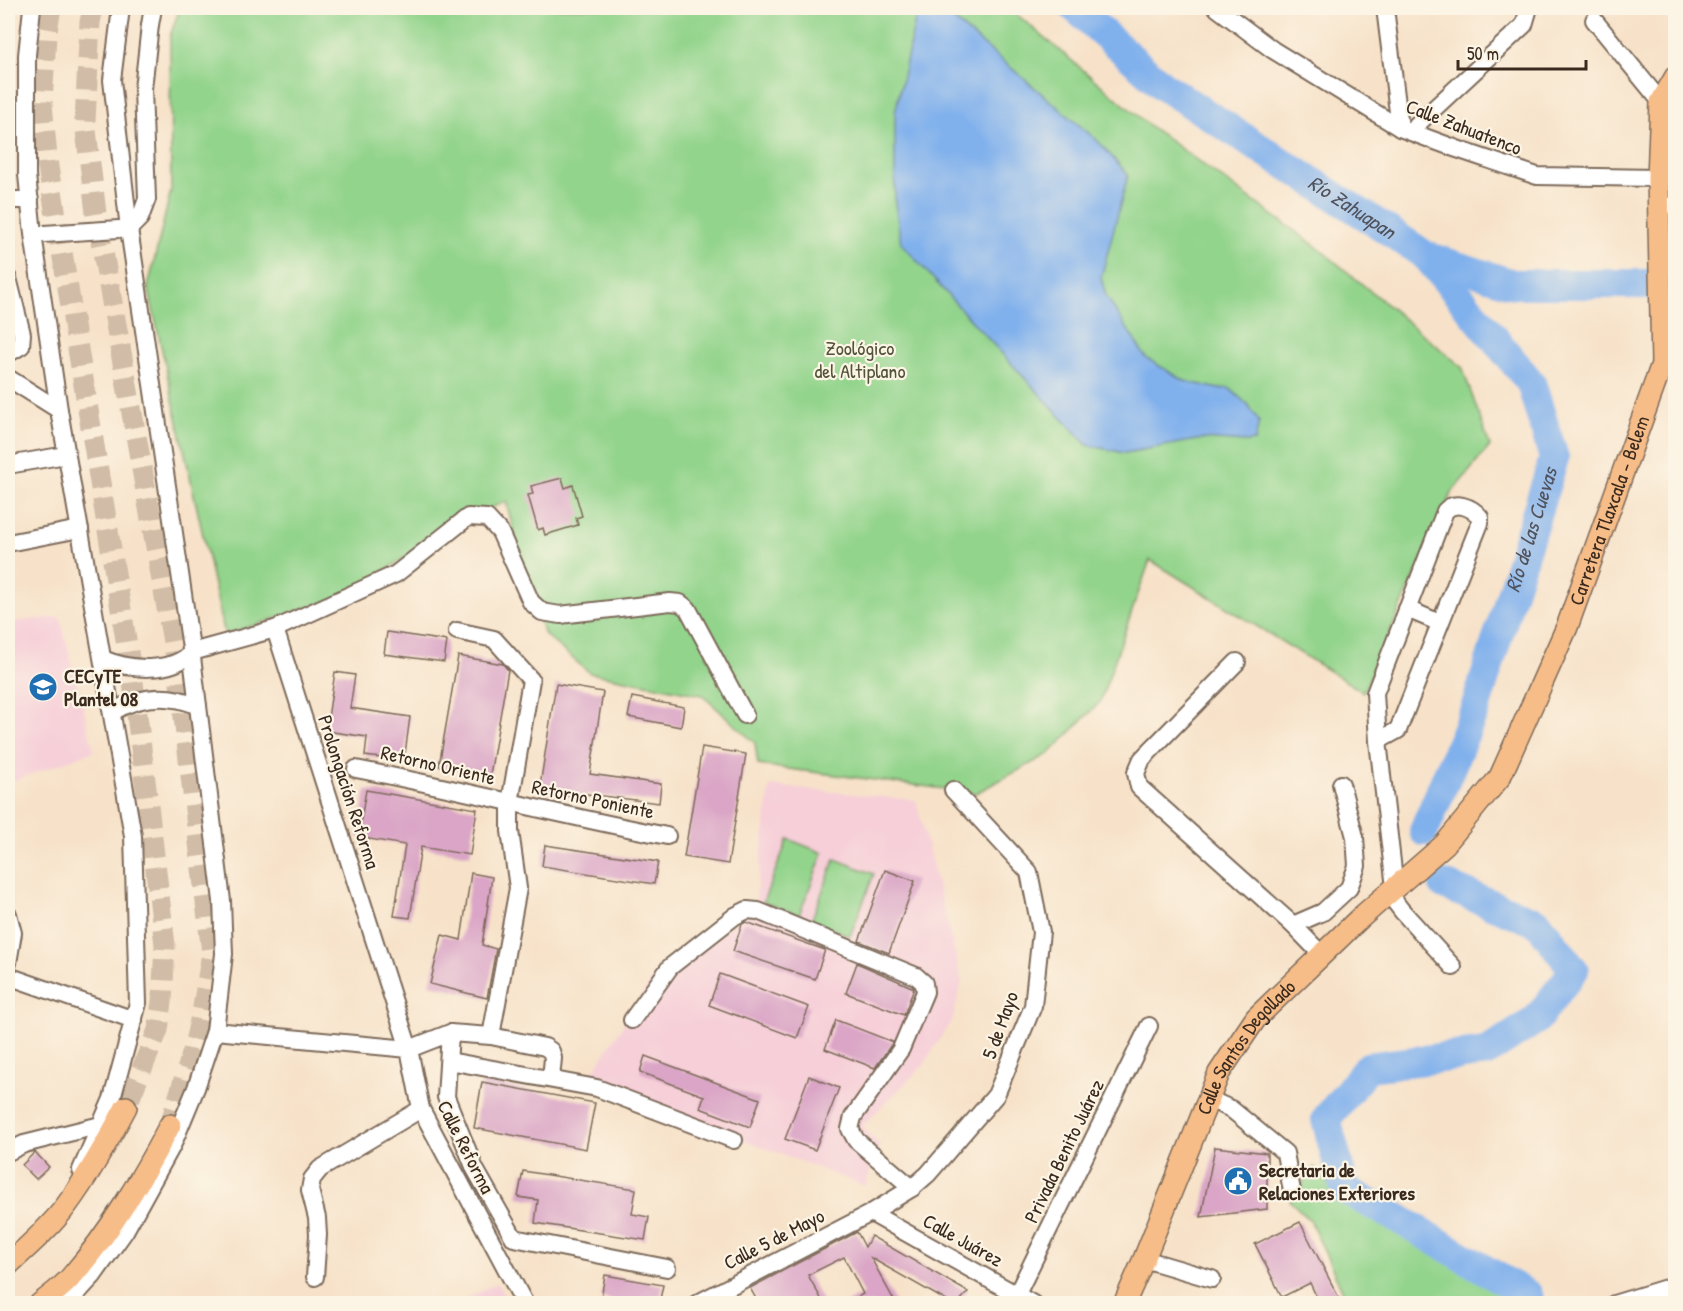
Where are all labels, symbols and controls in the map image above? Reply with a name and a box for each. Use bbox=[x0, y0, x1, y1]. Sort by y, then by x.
scale bar bbox=[1458, 33, 1586, 71]
text: 50 m bbox=[1467, 41, 1499, 66]
street label: Calle Zahuatenco bbox=[1402, 92, 1526, 161]
water label: Río Zahuapan bbox=[1303, 168, 1403, 246]
park label: Zoológico del Altiplano bbox=[815, 334, 905, 384]
street label: Carretera Tlaxcala - Belem bbox=[1562, 412, 1655, 609]
water label: Río de las Cuevas bbox=[1498, 462, 1565, 596]
place label: CECyTE Plantel 08 bbox=[64, 662, 139, 712]
school or university icon: CECyTE Plantel 08 bbox=[27, 671, 59, 703]
street label: Prolongación Reforma bbox=[312, 712, 387, 872]
street label: Retorno Oriente bbox=[378, 738, 498, 791]
street label: Retorno Poniente bbox=[529, 772, 657, 825]
street label: Calle Santos Degollado bbox=[1190, 973, 1301, 1119]
street label: 5 de Mayo bbox=[975, 987, 1024, 1062]
street label: Privada Benito Juárez bbox=[1017, 1074, 1110, 1227]
street label: Calle Reforma bbox=[431, 1095, 502, 1198]
place label: Secretaria de Relaciones Exteriores bbox=[1259, 1156, 1415, 1206]
public building icon: Secretaria de Relaciones Exteriores bbox=[1222, 1165, 1254, 1197]
street label: Calle 5 de Mayo bbox=[719, 1202, 829, 1275]
street label: Calle Juárez bbox=[918, 1207, 1008, 1273]

